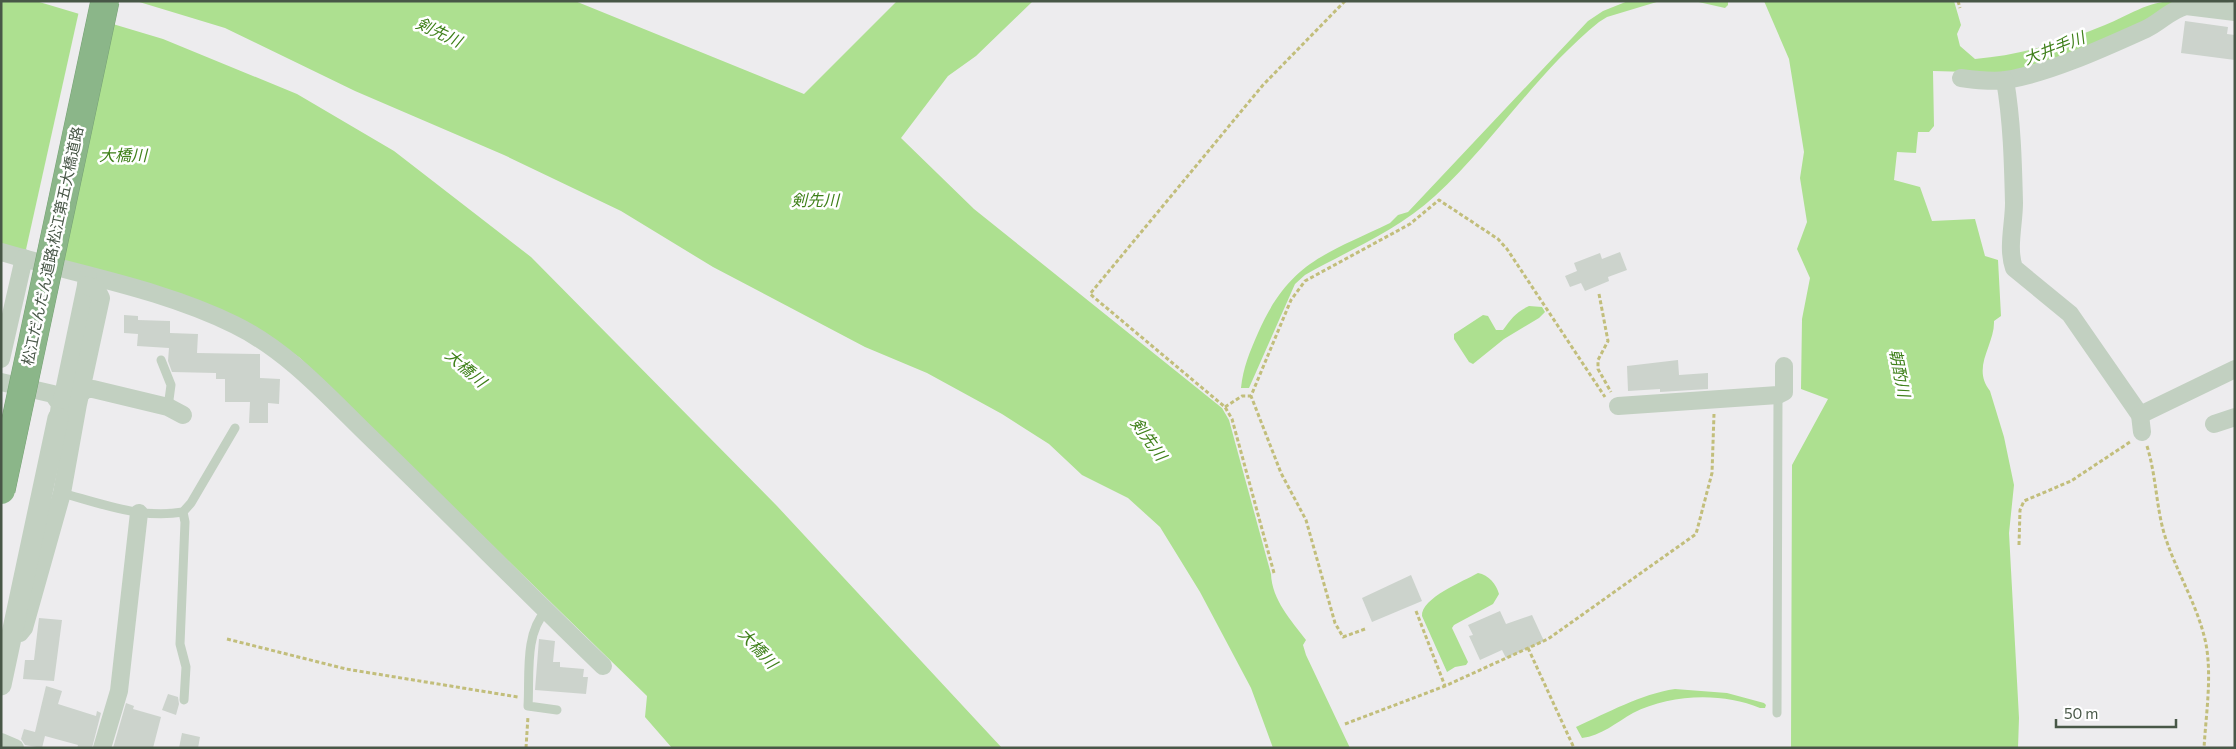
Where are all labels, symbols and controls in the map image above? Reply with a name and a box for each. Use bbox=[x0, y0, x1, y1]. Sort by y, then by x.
water label: 剣先川 bbox=[413, 13, 467, 51]
water label: 大井手川 bbox=[2021, 26, 2089, 68]
street label: 松江だんだん道路;松江第五大橋道路 bbox=[18, 125, 86, 367]
water label: 大橋川 bbox=[99, 145, 149, 164]
water label: 剣先川 bbox=[791, 190, 841, 209]
water label: 大橋川 bbox=[442, 345, 492, 392]
water label: 朝酌川 bbox=[1887, 348, 1915, 400]
water label: 剣先川 bbox=[1128, 414, 1172, 465]
water label: 大橋川 bbox=[735, 624, 783, 673]
scale bar bbox=[2056, 696, 2176, 728]
text: 50 m bbox=[2064, 704, 2098, 722]

